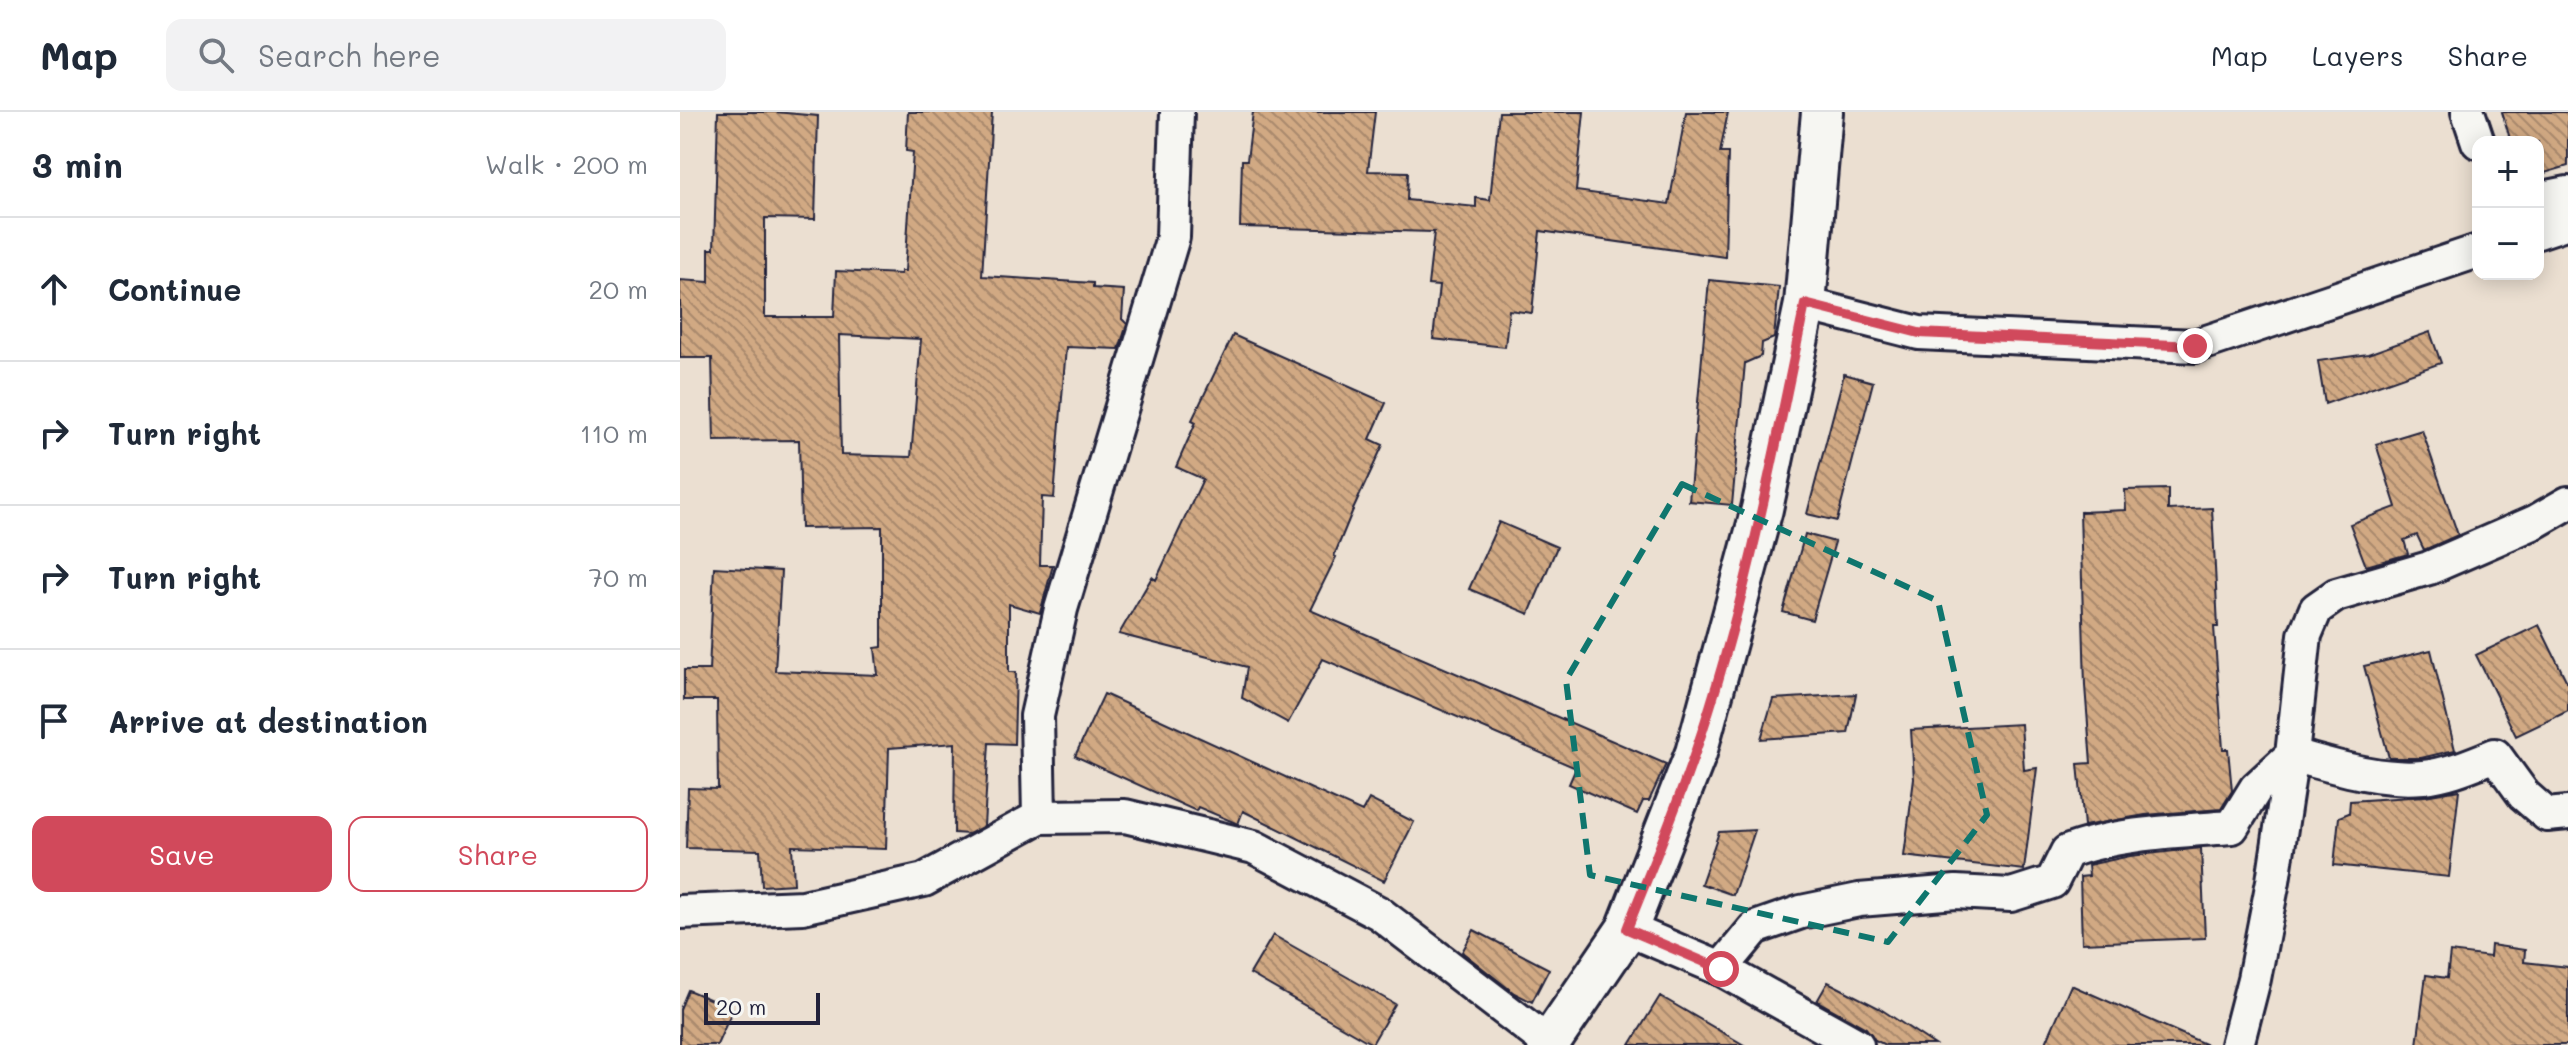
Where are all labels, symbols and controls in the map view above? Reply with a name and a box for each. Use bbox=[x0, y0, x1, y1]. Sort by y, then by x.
search box bbox=[166, 19, 726, 91]
text: Map bbox=[40, 30, 118, 80]
icon: search bbox=[194, 33, 238, 77]
text: Search here bbox=[258, 35, 441, 75]
text: Map bbox=[2211, 37, 2268, 73]
text: Layers bbox=[2312, 37, 2404, 73]
text: Share bbox=[2448, 37, 2528, 73]
map controls bbox=[2472, 136, 2544, 280]
button: + bbox=[2472, 136, 2544, 208]
text: 3 min bbox=[32, 142, 123, 187]
text: Walk · 200 m bbox=[485, 147, 648, 181]
button: − bbox=[2472, 208, 2544, 280]
icon: ahead bbox=[32, 267, 76, 311]
text: Continue bbox=[108, 269, 241, 309]
text: 20 m bbox=[588, 272, 648, 306]
route end bbox=[2177, 328, 2213, 364]
icon: right bbox=[32, 411, 76, 455]
text: Turn right bbox=[108, 413, 261, 453]
text: 110 m bbox=[580, 416, 648, 450]
icon: right bbox=[32, 555, 76, 599]
text: Turn right bbox=[108, 557, 261, 597]
text: 70 m bbox=[588, 560, 648, 594]
icon: arrive bbox=[32, 699, 76, 743]
text: Arrive at destination bbox=[108, 701, 428, 741]
button: Save bbox=[32, 816, 332, 892]
button: Share bbox=[348, 816, 648, 892]
route start bbox=[1703, 951, 1739, 987]
scale bar bbox=[704, 989, 820, 1025]
text: 20 m bbox=[716, 992, 766, 1021]

